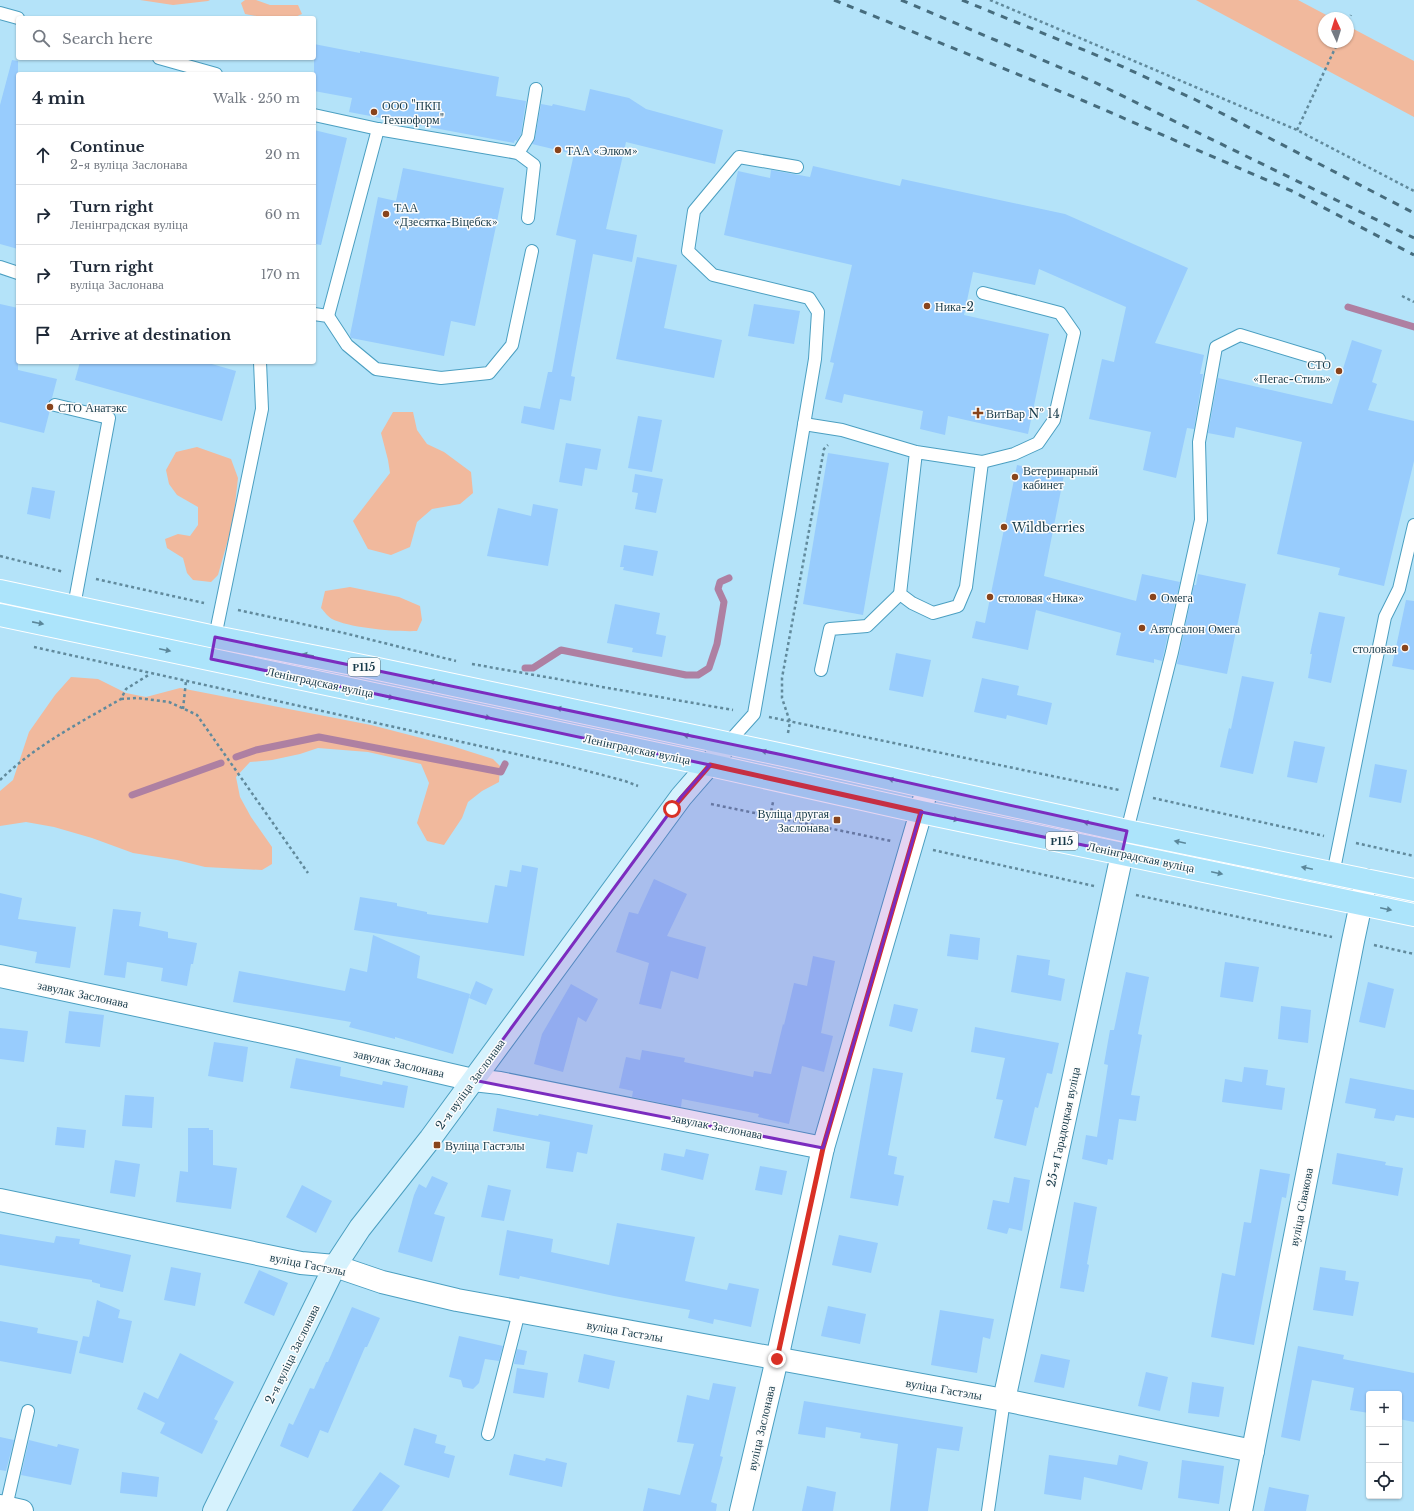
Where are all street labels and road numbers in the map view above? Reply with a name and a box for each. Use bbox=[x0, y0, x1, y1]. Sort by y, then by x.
road number: Р115 bbox=[348, 658, 380, 676]
street label: Ленінградская вуліца bbox=[265, 663, 376, 701]
street label: Ленінградская вуліца bbox=[582, 730, 693, 768]
road number: Р115 bbox=[1046, 832, 1078, 850]
street label: Ленінградская вуліца bbox=[1086, 838, 1197, 876]
street label: завулак Заслонава bbox=[36, 977, 131, 1011]
street label: 2-я вуліца Заслонава bbox=[432, 1035, 508, 1132]
street label: завулак Заслонава bbox=[352, 1045, 446, 1081]
street label: 25-я Гарадоцкая вуліца bbox=[1043, 1065, 1083, 1188]
street label: завулак Заслонава bbox=[670, 1110, 765, 1142]
street label: вуліца Сівакова bbox=[1286, 1166, 1316, 1247]
street label: вуліца Гастэлы bbox=[269, 1249, 347, 1279]
street label: 2-я вуліца Заслонава bbox=[262, 1301, 323, 1406]
street label: вуліца Гастэлы bbox=[586, 1317, 664, 1345]
street label: вуліца Гастэлы bbox=[905, 1375, 983, 1403]
street label: вуліца Заслонава bbox=[744, 1384, 778, 1472]

